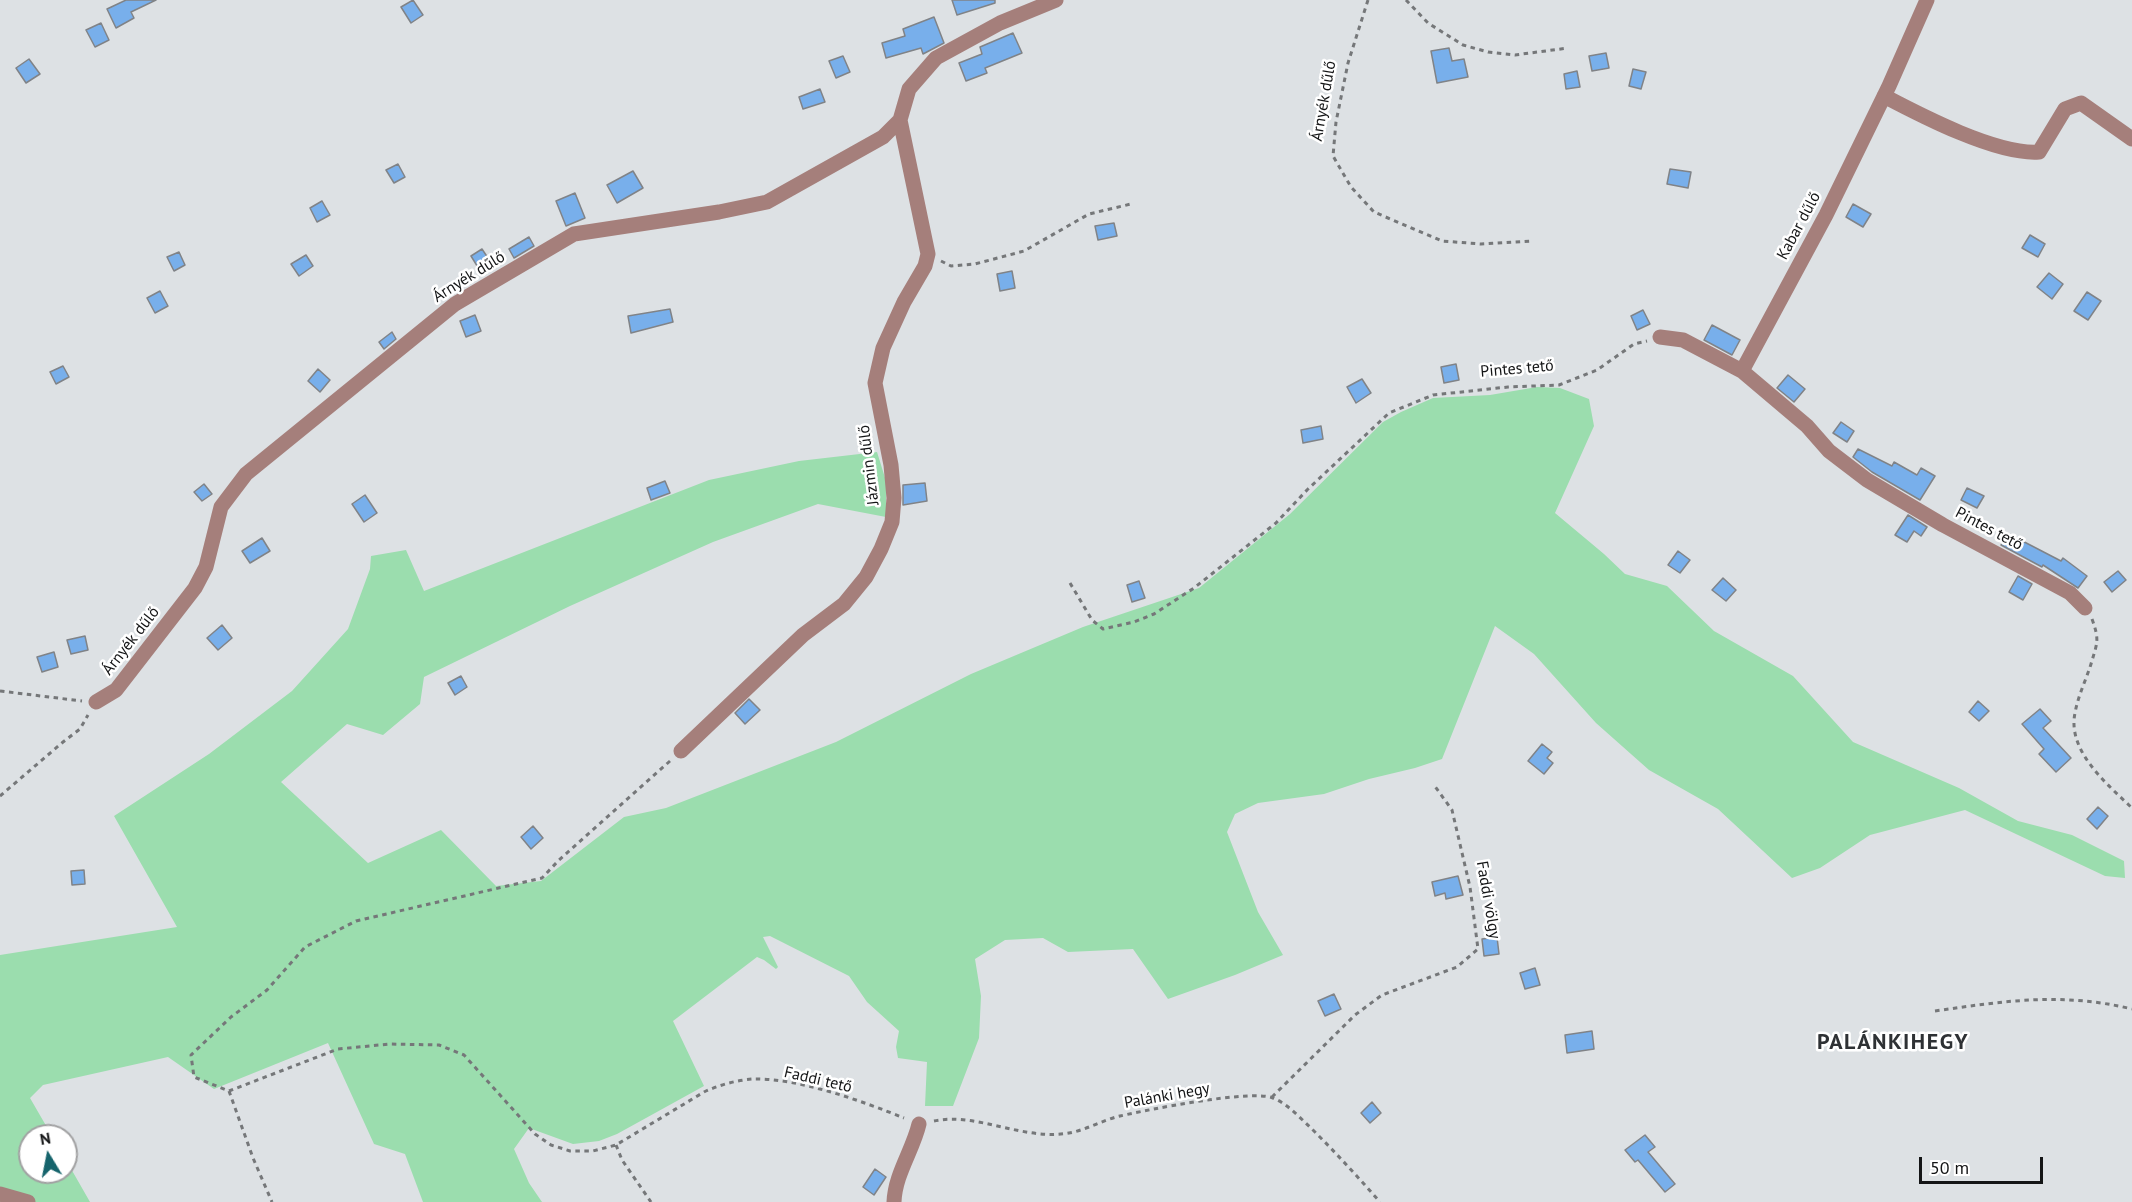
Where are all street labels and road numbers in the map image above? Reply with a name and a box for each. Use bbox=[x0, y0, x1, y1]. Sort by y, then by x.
street label: Árnyék dűlő bbox=[1307, 59, 1341, 143]
street label: Kabar dűlő bbox=[1773, 189, 1825, 263]
street label: Árnyék dűlő bbox=[429, 247, 509, 307]
street label: Pintes tető bbox=[1480, 356, 1554, 382]
street label: Jázmin dűlő bbox=[855, 424, 883, 506]
street label: Pintes tető bbox=[1952, 503, 2026, 555]
street label: Árnyék dűlő bbox=[98, 603, 164, 679]
street label: Faddi völgy bbox=[1472, 860, 1504, 940]
street label: Faddi tető bbox=[782, 1063, 854, 1097]
street label: Palánki hegy bbox=[1123, 1079, 1211, 1113]

